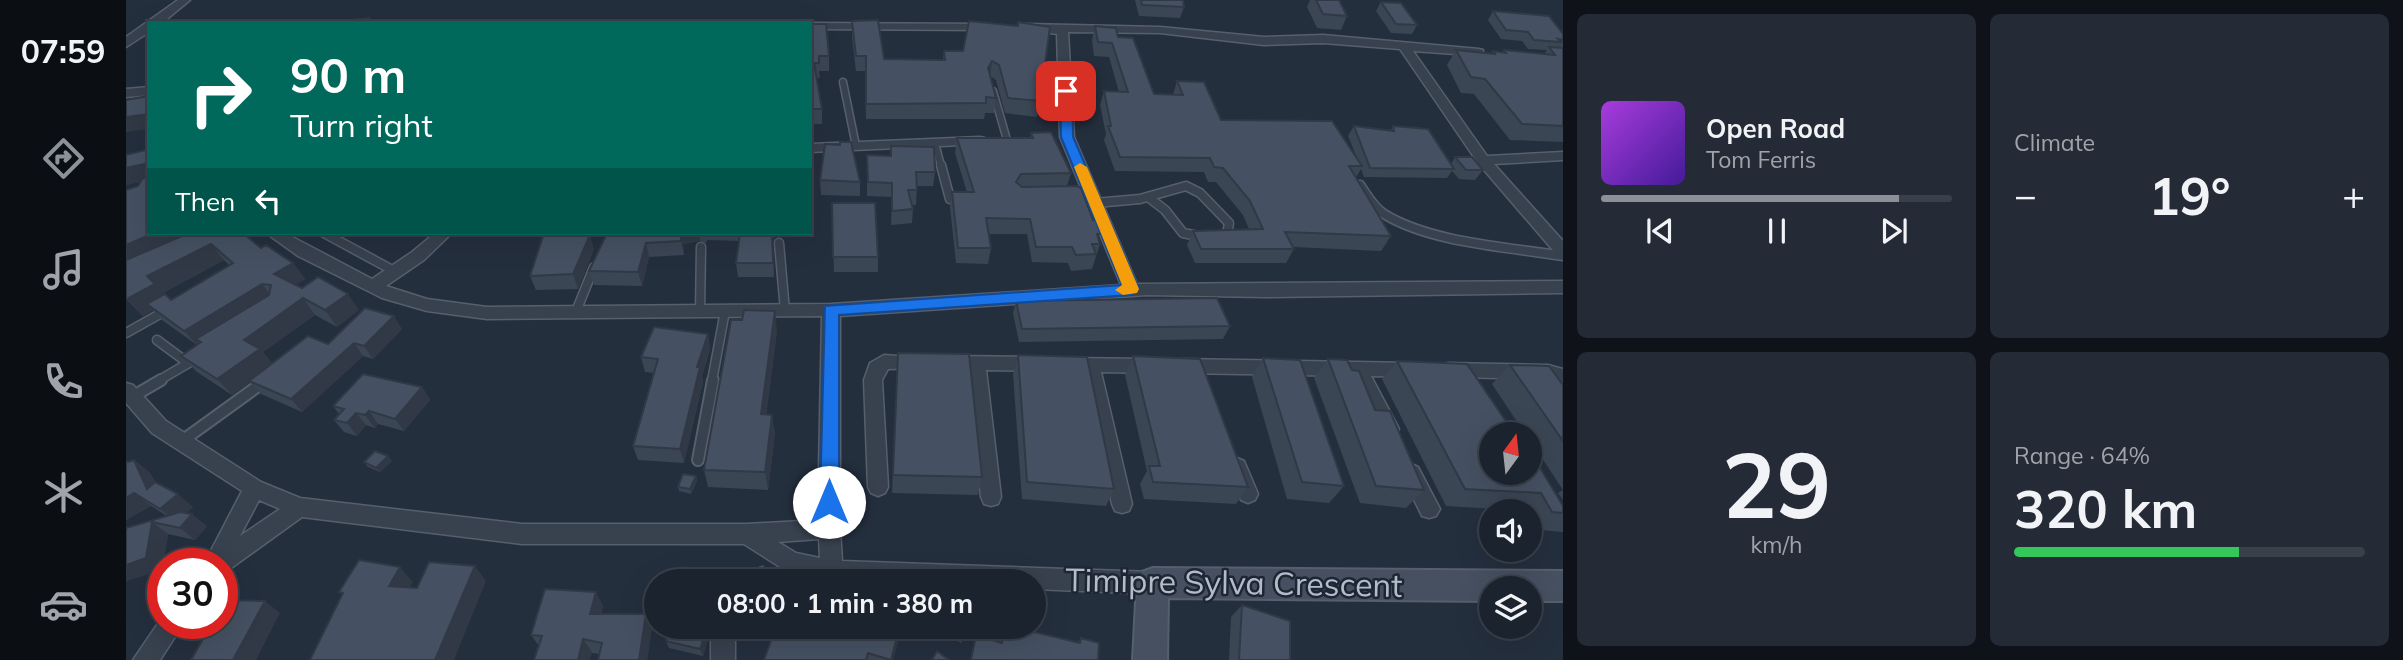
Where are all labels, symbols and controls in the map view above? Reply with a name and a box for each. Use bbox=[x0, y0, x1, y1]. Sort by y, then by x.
text: 07:59 bbox=[21, 31, 105, 71]
text: 90 m bbox=[290, 44, 406, 105]
icon: right bbox=[175, 49, 266, 140]
pin bbox=[1036, 61, 1096, 121]
icon: arrive bbox=[1047, 72, 1085, 110]
text: Turn right bbox=[290, 105, 433, 145]
text: Open Road bbox=[1706, 112, 1845, 145]
text: Climate bbox=[2014, 128, 2095, 157]
icon: directions bbox=[39, 134, 88, 183]
text: Tom Ferris bbox=[1706, 145, 1816, 174]
text: 19° bbox=[2148, 163, 2231, 228]
text: − bbox=[2014, 171, 2037, 219]
text: + bbox=[2342, 171, 2365, 219]
icon: left bbox=[249, 182, 287, 220]
text: Then bbox=[175, 185, 235, 218]
icon: previous bbox=[1641, 212, 1679, 250]
icon: pause bbox=[1758, 212, 1796, 250]
icon: next bbox=[1875, 212, 1913, 250]
icon: music bbox=[39, 245, 88, 294]
icon: phone bbox=[39, 357, 88, 406]
north arrow bbox=[1479, 422, 1542, 485]
map controls bbox=[1479, 422, 1542, 639]
text: 29 bbox=[1722, 427, 1831, 541]
text: Range · 64% bbox=[2014, 441, 2150, 470]
position arrow bbox=[792, 465, 866, 539]
icon: climate bbox=[39, 468, 88, 517]
text: 320 km bbox=[2014, 476, 2197, 541]
button: sound bbox=[1479, 499, 1542, 562]
text: km/h bbox=[1750, 530, 1803, 559]
speed limit sign: 30 bbox=[147, 548, 238, 639]
street label: Timipre Sylva Crescent bbox=[1065, 559, 1403, 605]
button: layers bbox=[1479, 576, 1542, 639]
icon: car bbox=[39, 580, 88, 629]
text: 08:00 · 1 min · 380 m bbox=[717, 587, 973, 620]

